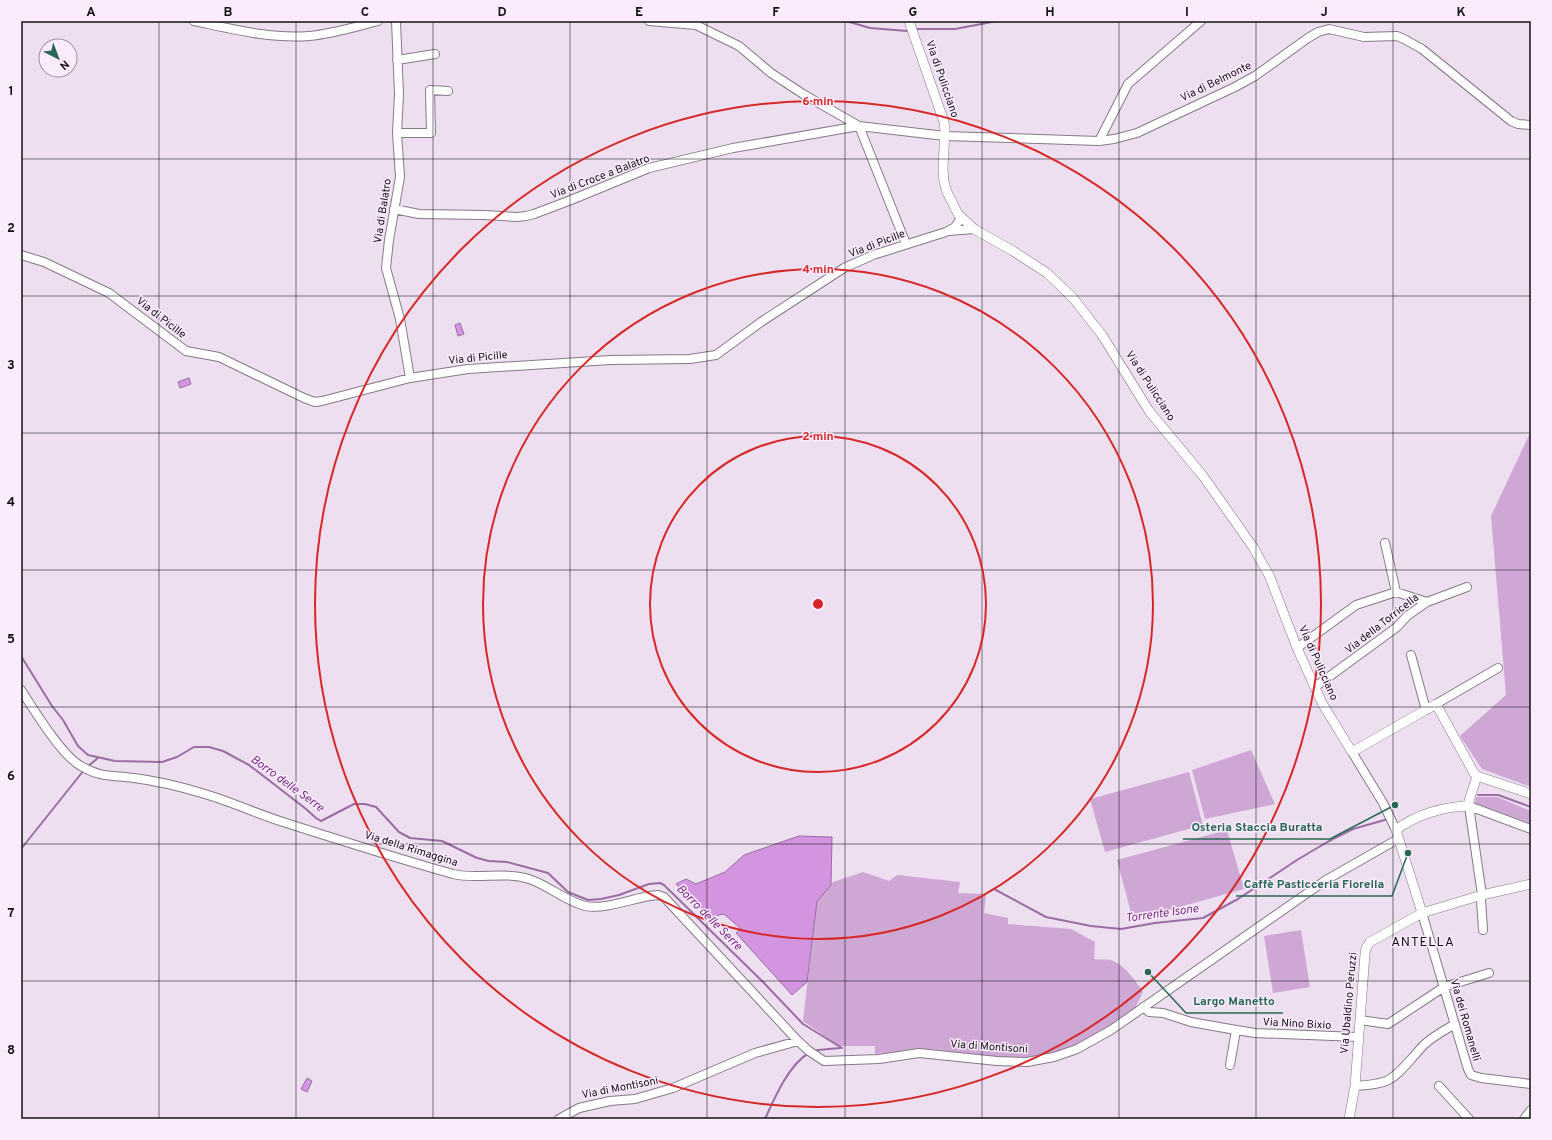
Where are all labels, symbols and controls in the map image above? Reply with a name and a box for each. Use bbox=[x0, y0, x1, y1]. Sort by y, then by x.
text: A bbox=[86, 5, 96, 21]
text: B bbox=[224, 5, 233, 21]
text: C bbox=[361, 5, 369, 21]
text: D bbox=[497, 5, 507, 21]
text: E bbox=[635, 5, 643, 21]
text: F bbox=[772, 5, 780, 21]
text: G bbox=[909, 5, 918, 21]
text: H bbox=[1045, 5, 1055, 21]
text: I bbox=[1185, 5, 1189, 21]
text: J bbox=[1320, 5, 1328, 21]
text: K bbox=[1456, 5, 1466, 21]
north arrow bbox=[38, 38, 78, 78]
street label: Via di Pulicciano bbox=[922, 39, 962, 119]
text: N bbox=[56, 57, 72, 73]
street label: Via di Belmonte bbox=[1178, 59, 1254, 105]
text: 1 bbox=[8, 84, 14, 100]
text: 6 min bbox=[802, 94, 834, 110]
street label: Via di Croce a Balatro bbox=[548, 152, 652, 202]
street label: Via di Balatro bbox=[371, 178, 395, 244]
text: 2 bbox=[7, 221, 15, 237]
street label: Via di Picille bbox=[847, 227, 907, 261]
text: 4 min bbox=[802, 262, 834, 278]
street label: Via di Picille bbox=[133, 294, 189, 342]
street label: Via di Picille bbox=[448, 348, 508, 368]
street label: Via di Pulicciano bbox=[1122, 348, 1178, 424]
text: 3 bbox=[7, 358, 15, 374]
text: 2 min bbox=[802, 429, 834, 445]
text: 4 bbox=[7, 495, 15, 511]
street label: Via della Torricella bbox=[1342, 591, 1422, 657]
centre of rings bbox=[811, 597, 825, 611]
street label: Via di Pulicciano bbox=[1295, 623, 1341, 703]
text: 5 bbox=[7, 632, 15, 648]
water label: Borro delle Serre bbox=[247, 752, 328, 817]
text: 6 bbox=[7, 769, 15, 785]
callout: Osteria Staccia Buratta bbox=[1183, 815, 1330, 839]
text: Osteria Staccia Buratta bbox=[1191, 820, 1323, 836]
street label: Via della Rimaggina bbox=[362, 828, 460, 870]
callout: Caffè Pasticceria Fiorella bbox=[1236, 872, 1392, 896]
text: Caffè Pasticceria Fiorella bbox=[1244, 877, 1384, 893]
water label: Borro delle Serre bbox=[672, 881, 746, 955]
water label: Torrente Isone bbox=[1124, 901, 1200, 927]
text: 7 bbox=[8, 906, 15, 922]
district label: ANTELLA bbox=[1391, 935, 1455, 951]
street label: Via Ubaldino Peruzzi bbox=[1338, 951, 1360, 1055]
street label: Via dei Romanelli bbox=[1447, 977, 1483, 1063]
callout: Largo Manetto bbox=[1186, 989, 1283, 1013]
text: Largo Manetto bbox=[1193, 994, 1275, 1010]
street label: Via Nino Bixio bbox=[1262, 1015, 1332, 1033]
street label: Via di Montisoni bbox=[950, 1037, 1028, 1057]
text: 8 bbox=[7, 1043, 15, 1059]
street label: Via di Montisoni bbox=[581, 1074, 659, 1102]

